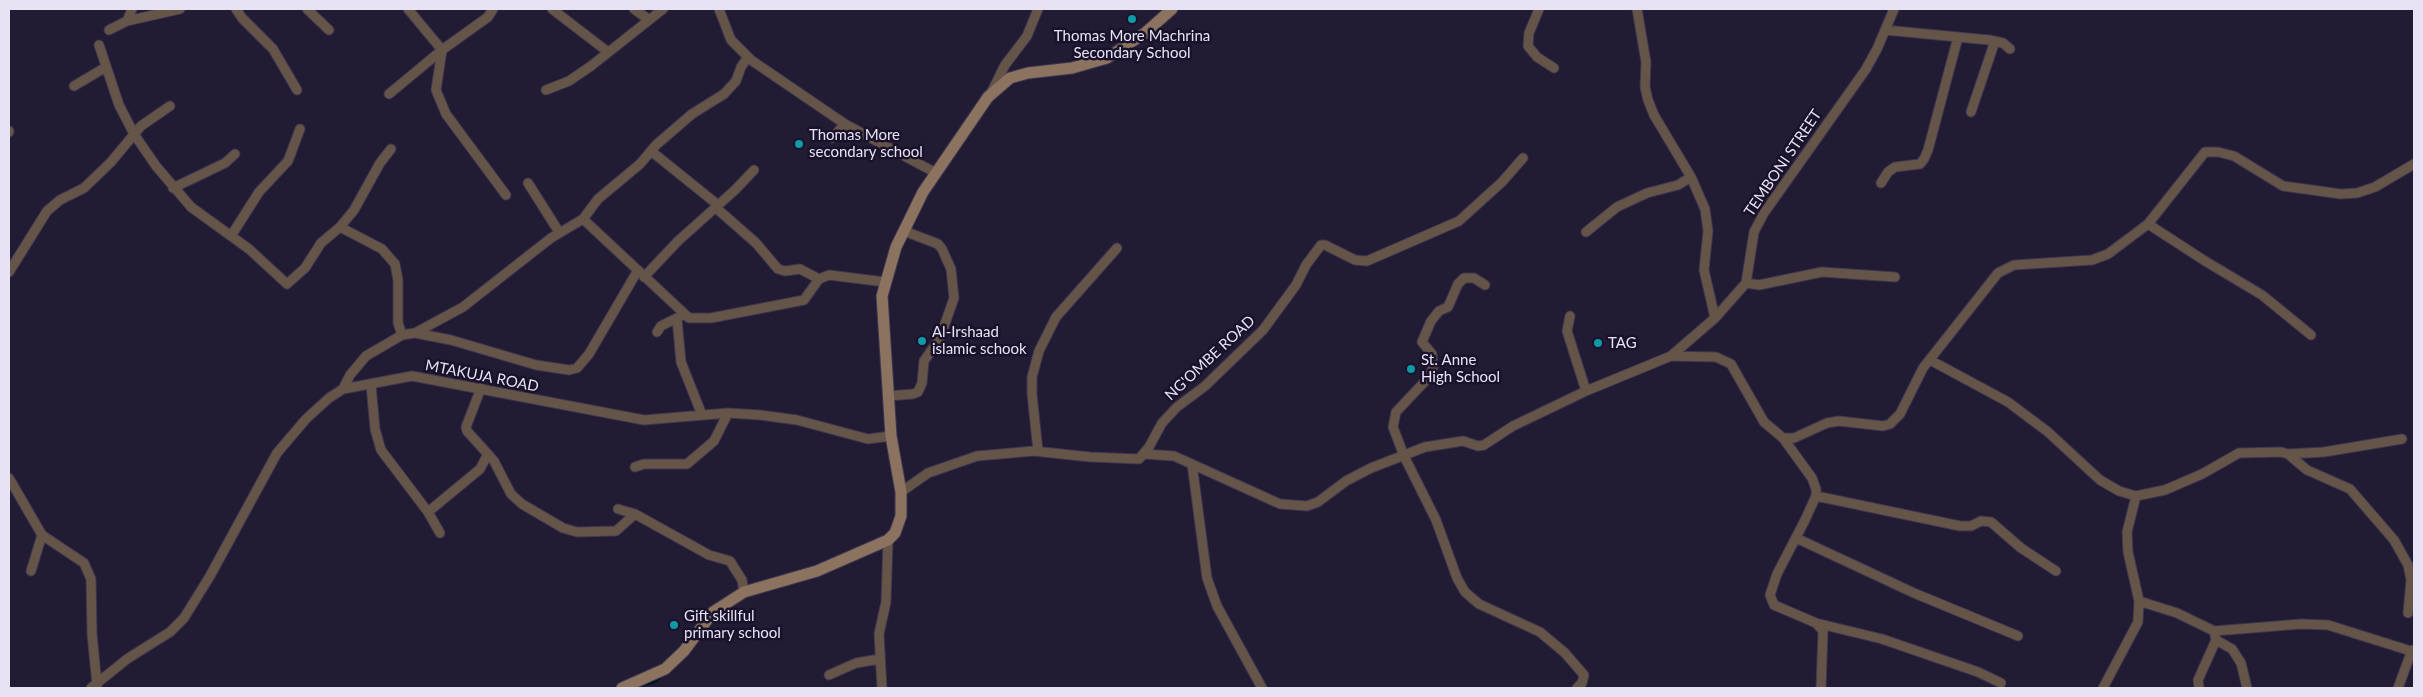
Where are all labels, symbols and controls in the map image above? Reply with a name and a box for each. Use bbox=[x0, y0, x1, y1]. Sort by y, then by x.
marker: Thomas More Machrina Secondary School bbox=[1126, 13, 1138, 25]
place label: Thomas More Machrina Secondary School bbox=[1054, 27, 1210, 62]
street label: TEMBONI STREET bbox=[1741, 106, 1825, 220]
place label: Thomas More secondary school bbox=[809, 126, 923, 161]
marker: Thomas More secondary school bbox=[793, 138, 805, 150]
street label: NG'OMBE ROAD bbox=[1161, 312, 1259, 404]
place label: Al-Irshaad islamic schook bbox=[932, 323, 1027, 358]
place label: TAG bbox=[1608, 334, 1637, 352]
marker: Al-Irshaad islamic schook bbox=[916, 335, 928, 347]
marker: TAG bbox=[1592, 337, 1604, 349]
place label: St. Anne High School bbox=[1421, 351, 1500, 386]
street label: MTAKUJA ROAD bbox=[424, 356, 540, 396]
marker: St. Anne High School bbox=[1405, 363, 1417, 375]
place label: Gift skillful primary school bbox=[684, 607, 781, 642]
marker: Gift skillful primary school bbox=[668, 619, 680, 631]

